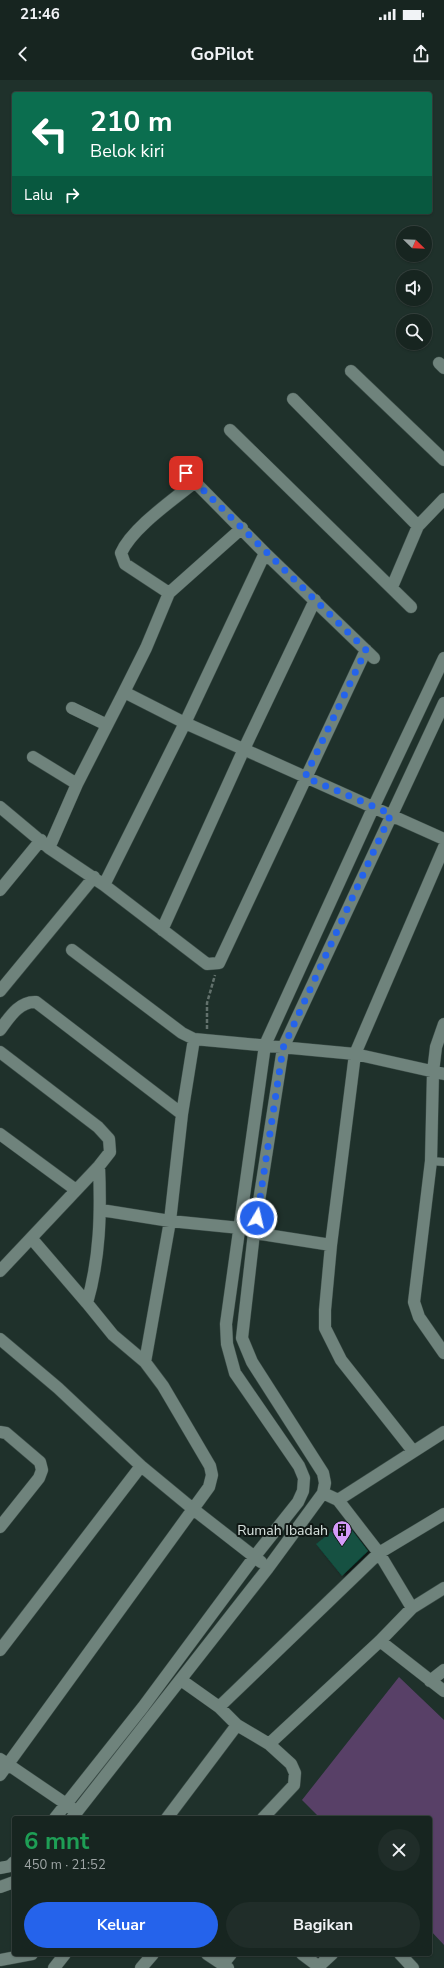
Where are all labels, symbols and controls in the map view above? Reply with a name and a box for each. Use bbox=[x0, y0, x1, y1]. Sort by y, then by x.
text: 21:46 bbox=[20, 4, 60, 24]
text: GoPilot bbox=[191, 42, 253, 66]
icon: back bbox=[12, 43, 34, 65]
icon: share bbox=[410, 43, 432, 65]
text: 210 m bbox=[90, 103, 173, 141]
icon: left bbox=[24, 108, 76, 160]
text: Belok kiri bbox=[90, 139, 164, 163]
icon: right bbox=[61, 184, 83, 206]
text: Lalu bbox=[24, 185, 53, 205]
north arrow bbox=[396, 226, 432, 262]
map controls bbox=[396, 226, 432, 350]
button: sound bbox=[396, 270, 432, 306]
button: search bbox=[396, 314, 432, 350]
pin bbox=[169, 456, 203, 490]
icon: arrive bbox=[175, 462, 197, 484]
position arrow bbox=[236, 1197, 278, 1239]
building icon: Rumah Ibadah bbox=[331, 1519, 353, 1547]
place label: Rumah Ibadah bbox=[237, 1521, 328, 1540]
text: 6 mnt bbox=[24, 1825, 89, 1857]
button: close bbox=[378, 1829, 420, 1871]
text: 450 m · 21:52 bbox=[24, 1856, 106, 1874]
button: Keluar bbox=[24, 1902, 218, 1948]
button: Bagikan bbox=[226, 1902, 420, 1948]

